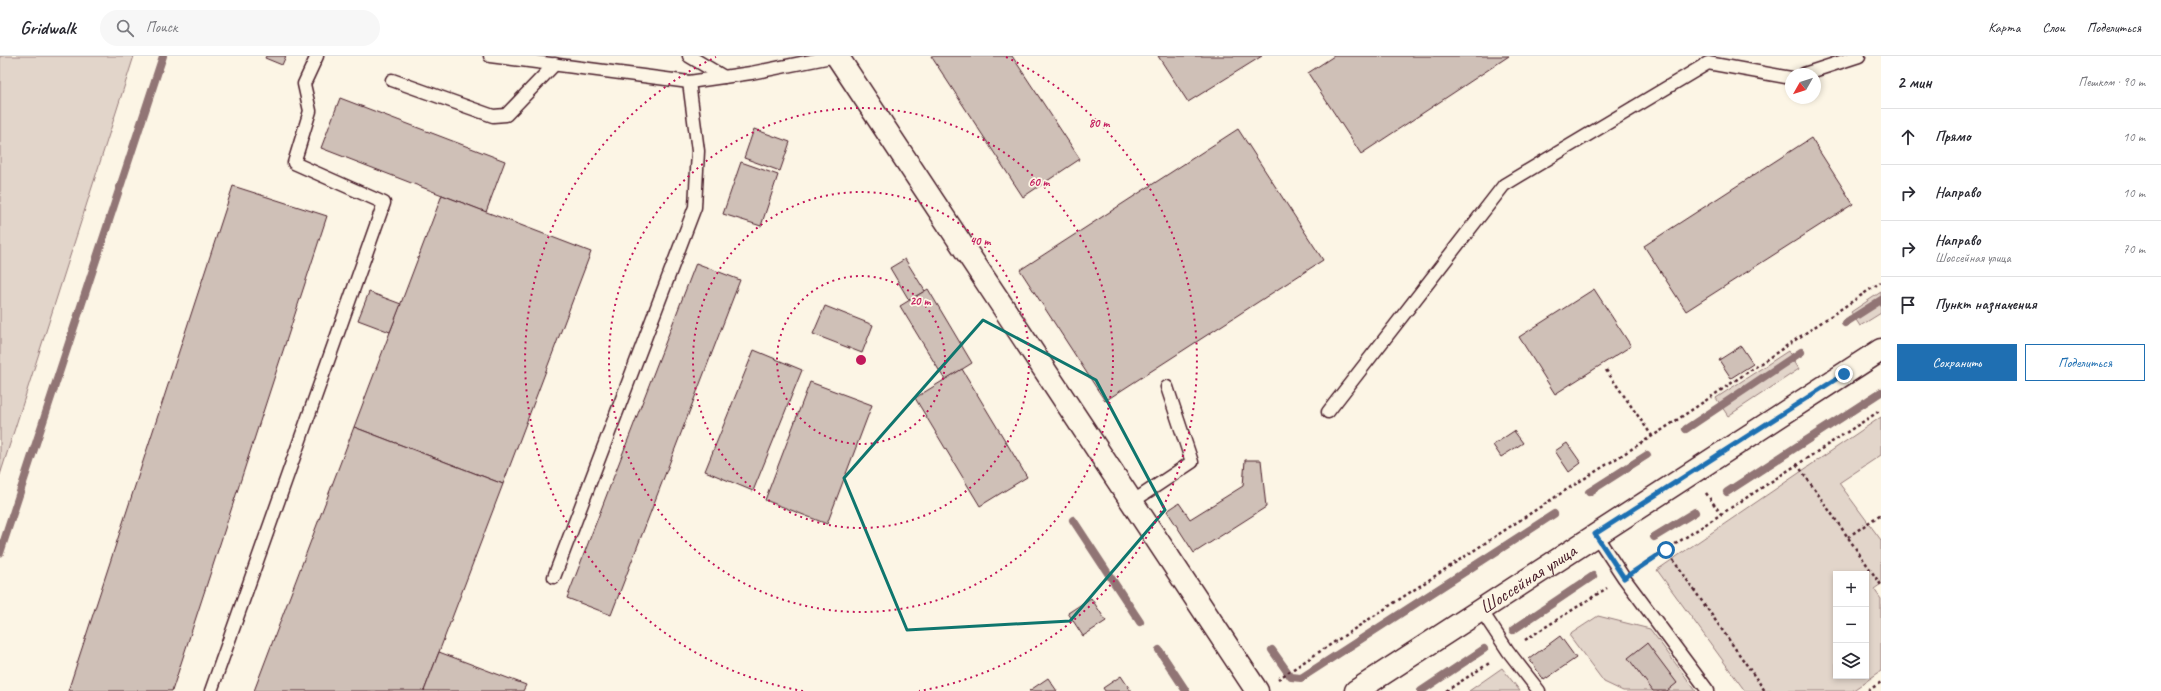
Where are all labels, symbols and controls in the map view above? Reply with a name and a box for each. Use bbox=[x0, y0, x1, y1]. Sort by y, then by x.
search box bbox=[100, 10, 380, 46]
text: Gridwalk bbox=[20, 16, 76, 40]
icon: search bbox=[114, 17, 136, 39]
text: Поиск bbox=[146, 18, 177, 37]
text: Карта bbox=[1988, 19, 2020, 36]
text: Слои bbox=[2042, 19, 2065, 36]
text: Поделиться bbox=[2087, 19, 2141, 36]
north arrow bbox=[1785, 68, 1821, 104]
text: 2 мин bbox=[1897, 72, 1932, 93]
text: Пешком · 90 m bbox=[2078, 74, 2145, 90]
text: 80 m bbox=[1089, 115, 1110, 131]
icon: ahead bbox=[1897, 126, 1919, 148]
text: Прямо bbox=[1935, 127, 1971, 146]
text: 10 m bbox=[2123, 129, 2145, 145]
text: 60 m bbox=[1029, 174, 1051, 190]
icon: right bbox=[1897, 182, 1919, 204]
text: Направо bbox=[1935, 183, 1981, 202]
text: 10 m bbox=[2123, 185, 2145, 201]
text: Направо bbox=[1935, 231, 1981, 250]
text: 40 m bbox=[970, 233, 991, 249]
icon: right bbox=[1897, 238, 1919, 260]
text: 70 m bbox=[2123, 241, 2145, 257]
text: Шоссейная улица bbox=[1935, 250, 2011, 266]
text: 20 m bbox=[910, 293, 931, 309]
icon: arrive bbox=[1897, 294, 1919, 316]
text: Пункт назначения bbox=[1935, 295, 2037, 314]
button: Сохранить bbox=[1897, 344, 2017, 381]
button: Поделиться bbox=[2025, 344, 2145, 381]
centre of rings bbox=[854, 353, 868, 367]
route end bbox=[1835, 365, 1853, 383]
street label: Шоссейная улица bbox=[1475, 538, 1582, 620]
route start bbox=[1657, 541, 1675, 559]
map controls bbox=[1833, 571, 1869, 679]
button: + bbox=[1833, 571, 1869, 607]
button: − bbox=[1833, 607, 1869, 643]
button: layers bbox=[1833, 643, 1869, 679]

